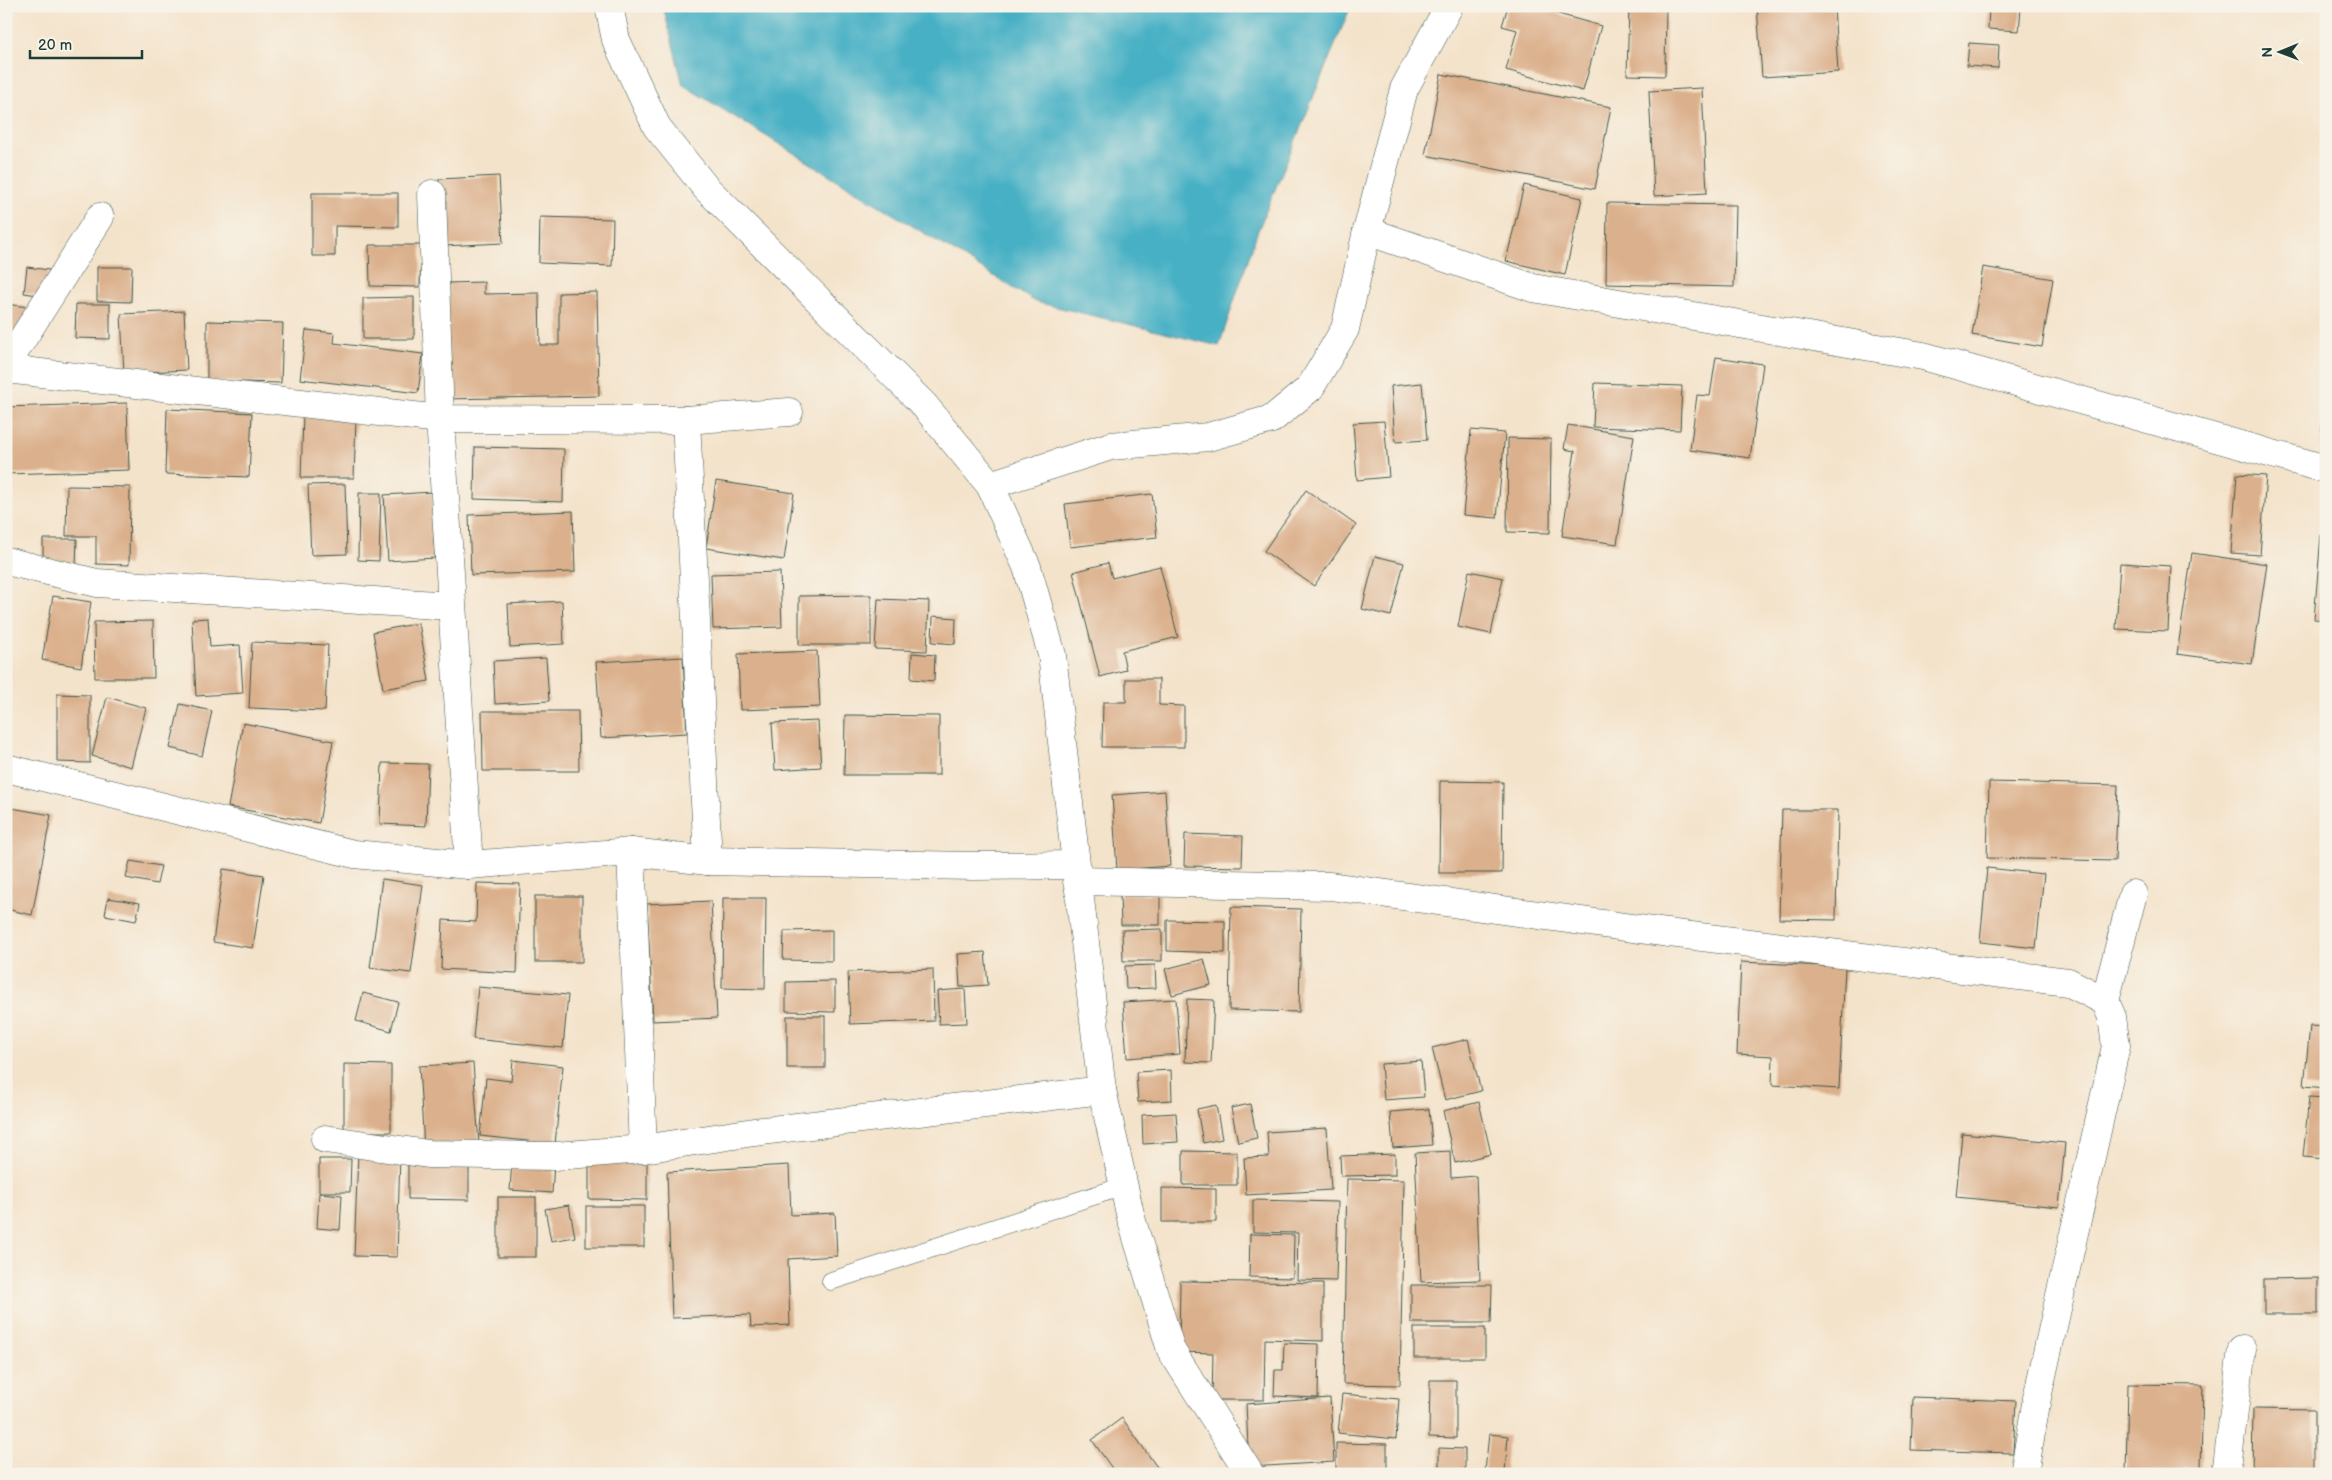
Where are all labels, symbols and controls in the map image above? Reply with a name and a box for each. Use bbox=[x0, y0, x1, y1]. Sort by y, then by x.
scale bar bbox=[30, 28, 142, 60]
north arrow bbox=[2254, 28, 2304, 78]
text: 20 m bbox=[38, 36, 72, 55]
text: N bbox=[2259, 47, 2276, 58]

